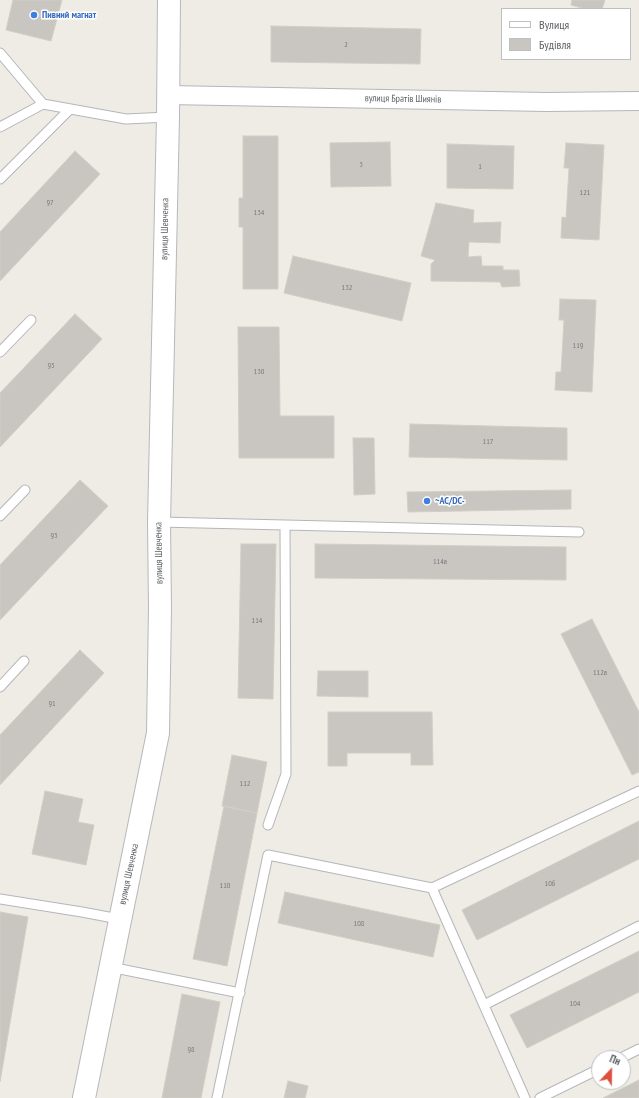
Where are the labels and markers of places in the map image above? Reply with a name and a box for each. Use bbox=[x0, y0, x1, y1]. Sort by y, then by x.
place label: Пивний магнат bbox=[42, 9, 96, 21]
marker: Пивний магнат bbox=[29, 10, 39, 20]
place label: ~AC/DC- bbox=[435, 495, 465, 507]
marker: ~AC/DC- bbox=[422, 496, 432, 506]

